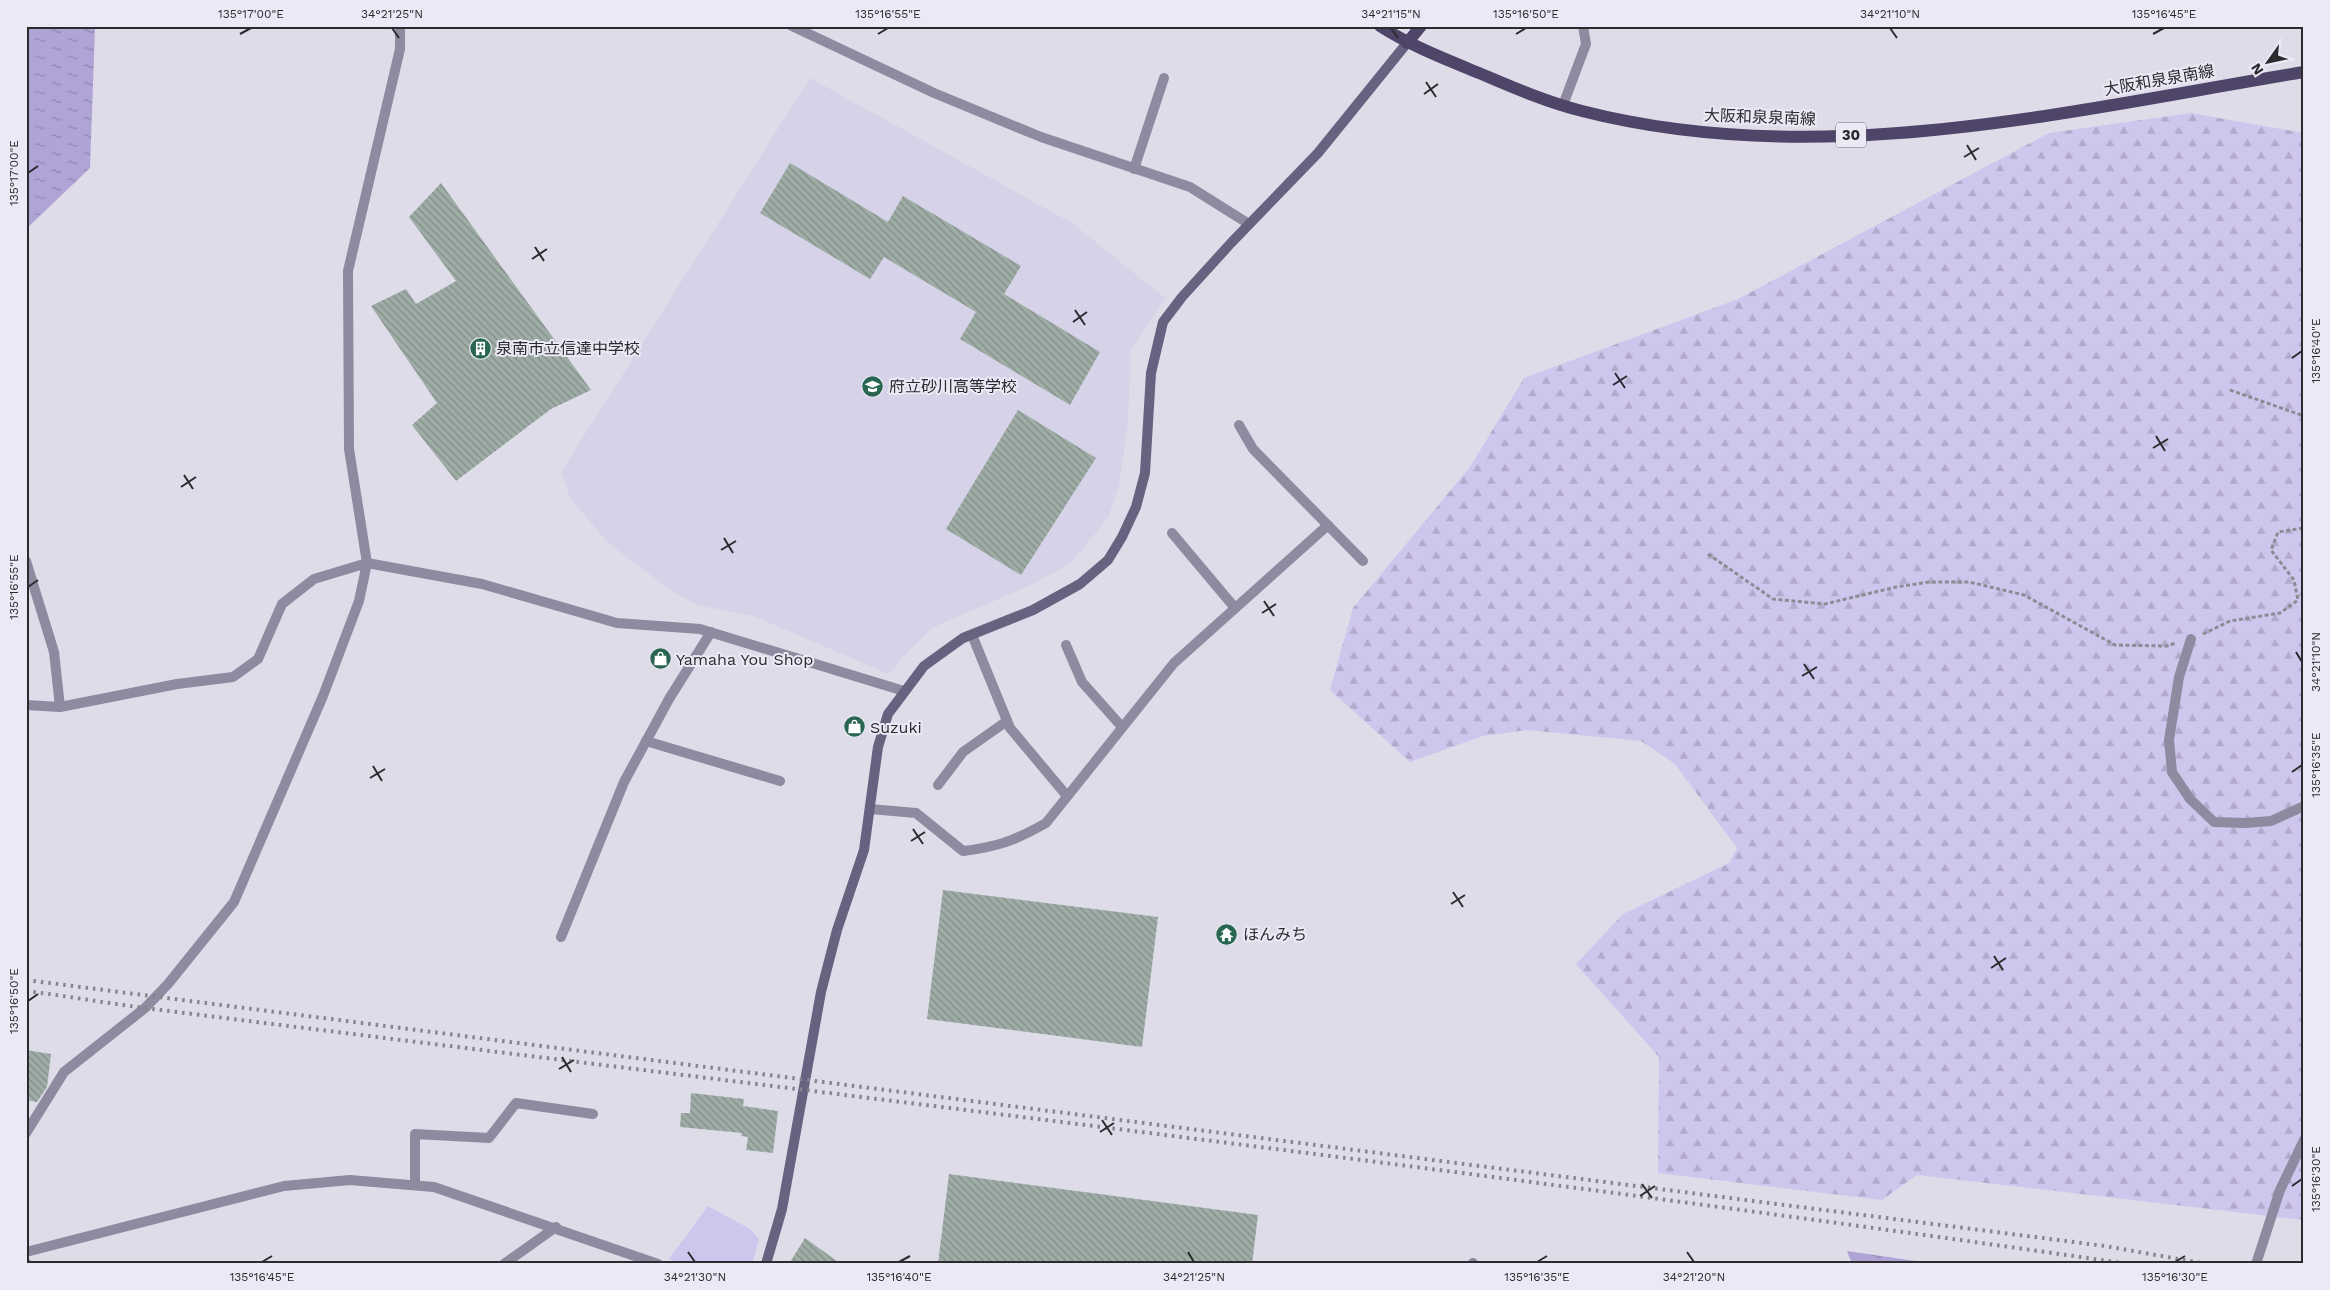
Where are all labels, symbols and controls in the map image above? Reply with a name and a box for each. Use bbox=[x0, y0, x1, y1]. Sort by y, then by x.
text: 135°17'00"E bbox=[218, 7, 284, 21]
text: 34°21'25"N bbox=[361, 7, 423, 21]
text: 135°16'55"E bbox=[855, 7, 921, 21]
text: 34°21'15"N bbox=[1361, 7, 1421, 21]
text: 135°16'50"E bbox=[1493, 7, 1559, 21]
text: 34°21'10"N bbox=[1860, 7, 1920, 21]
text: 135°16'45"E bbox=[2132, 7, 2197, 21]
north arrow bbox=[2242, 38, 2292, 88]
text: N bbox=[2248, 60, 2267, 78]
street label: 大阪和泉泉南線 bbox=[2102, 61, 2216, 99]
street label: 大阪和泉泉南線 bbox=[1704, 106, 1816, 128]
road number: 30 bbox=[1836, 122, 1866, 148]
text: 135°17'00"E bbox=[7, 140, 21, 206]
text: 135°16'40"E bbox=[2309, 318, 2323, 384]
building icon: 泉南市立信達中学校 bbox=[468, 336, 492, 360]
place label: 泉南市立信達中学校 bbox=[496, 339, 640, 358]
school or university icon: 府立砂川高等学校 bbox=[861, 374, 885, 398]
place label: 府立砂川高等学校 bbox=[889, 377, 1017, 396]
text: 135°16'55"E bbox=[7, 554, 21, 620]
text: 34°21'10"N bbox=[2309, 632, 2323, 692]
shop icon: Yamaha You Shop bbox=[648, 647, 672, 671]
place label: Yamaha You Shop bbox=[676, 650, 813, 669]
shop icon: Suzuki bbox=[842, 715, 866, 739]
place label: Suzuki bbox=[870, 718, 922, 737]
text: 135°16'35"E bbox=[2309, 732, 2323, 798]
temple icon: ほんみち bbox=[1215, 922, 1239, 946]
place label: ほんみち bbox=[1243, 925, 1307, 944]
text: 135°16'50"E bbox=[7, 968, 21, 1034]
text: 135°16'30"E bbox=[2309, 1146, 2323, 1212]
text: 135°16'45"E bbox=[230, 1270, 295, 1284]
text: 34°21'30"N bbox=[664, 1270, 726, 1284]
text: 135°16'40"E bbox=[866, 1270, 932, 1284]
text: 34°21'25"N bbox=[1163, 1270, 1225, 1284]
text: 135°16'35"E bbox=[1504, 1270, 1570, 1284]
text: 34°21'20"N bbox=[1663, 1270, 1725, 1284]
text: 135°16'30"E bbox=[2142, 1270, 2208, 1284]

